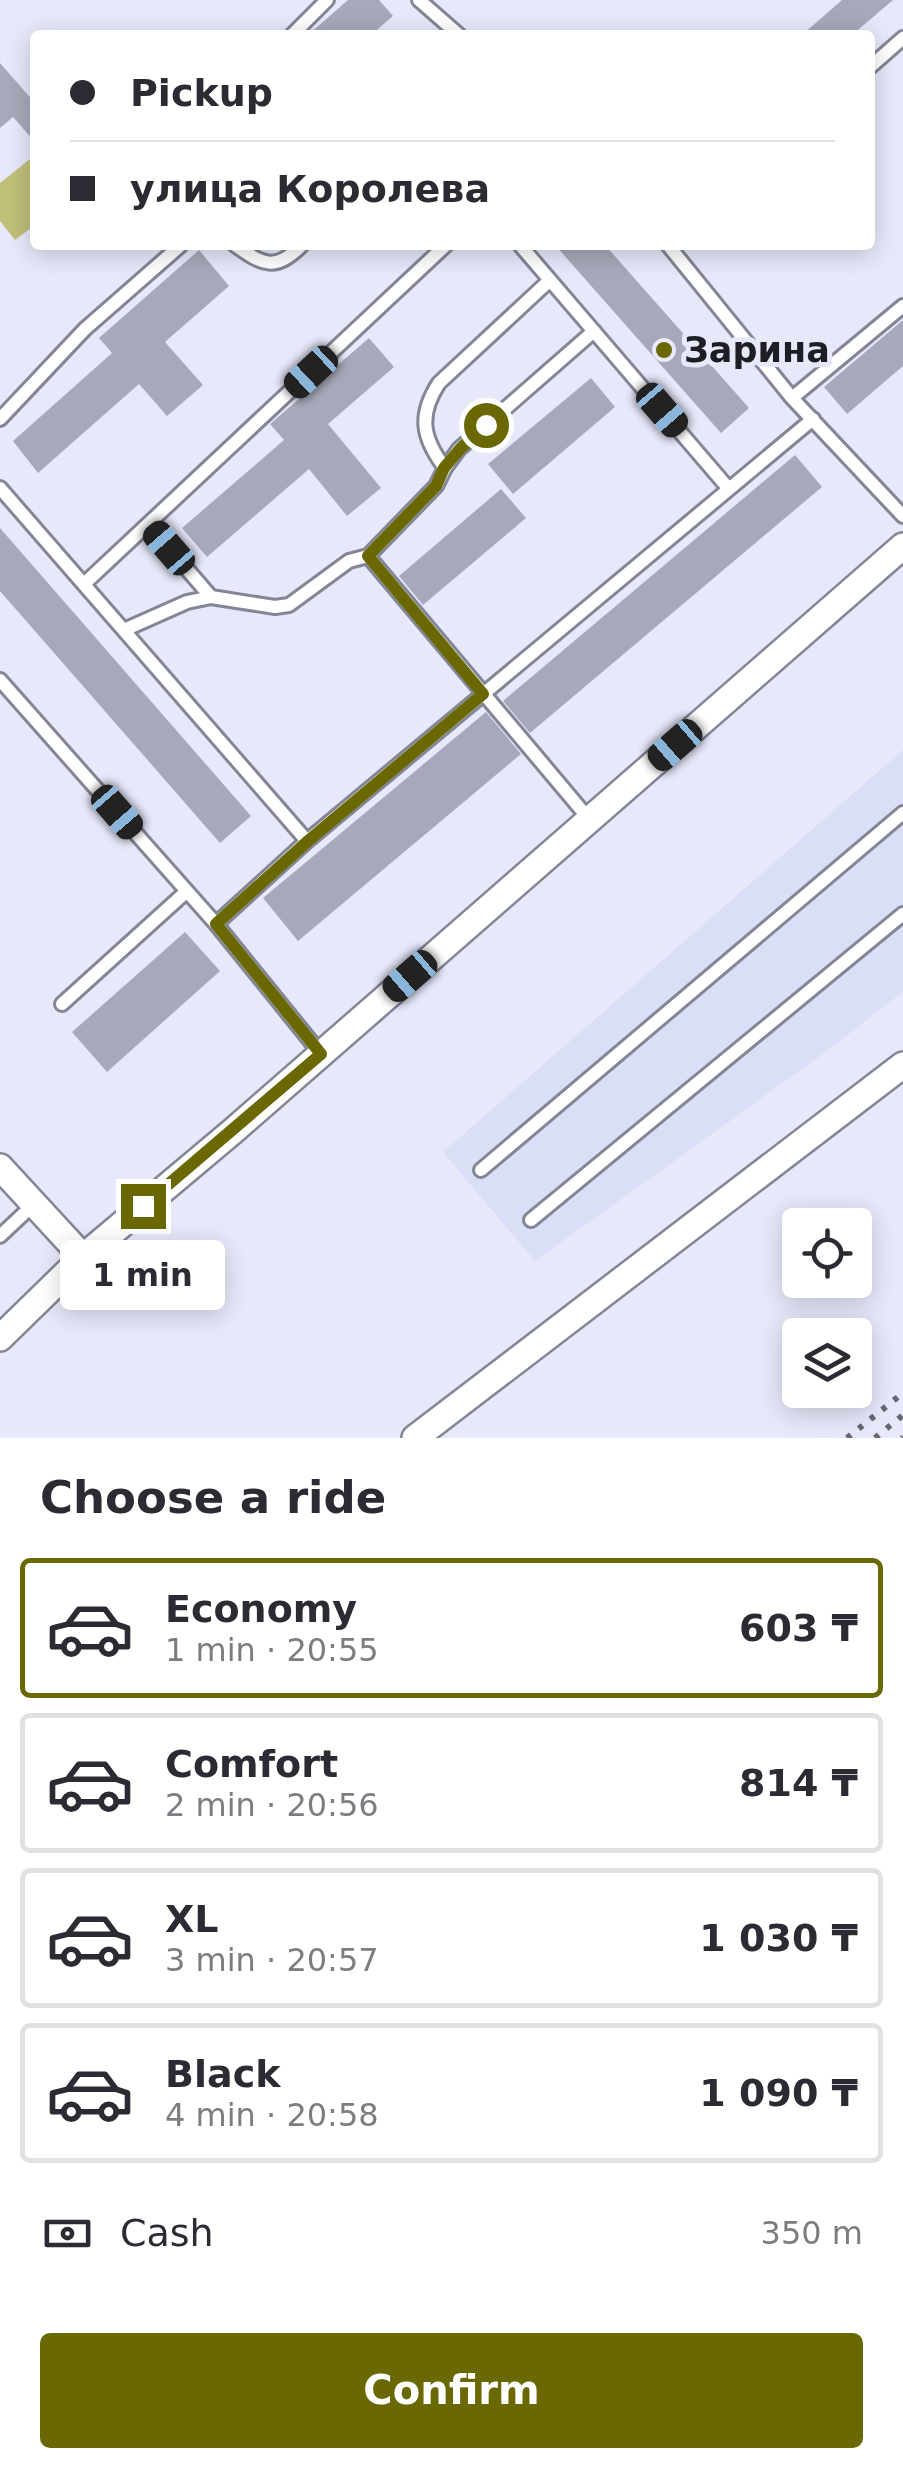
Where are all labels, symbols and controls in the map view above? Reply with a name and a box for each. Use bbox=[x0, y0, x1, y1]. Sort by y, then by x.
text: Pickup bbox=[130, 71, 273, 115]
text: улица Королева bbox=[130, 167, 490, 211]
place label: Зарина bbox=[684, 330, 830, 370]
marker: Зарина bbox=[653, 339, 675, 361]
car bbox=[279, 341, 343, 403]
car bbox=[631, 378, 693, 442]
route start bbox=[464, 403, 509, 448]
car bbox=[138, 516, 200, 580]
car bbox=[643, 714, 707, 776]
car bbox=[86, 780, 148, 844]
car bbox=[378, 945, 442, 1007]
route end bbox=[121, 1184, 166, 1229]
map controls bbox=[782, 1208, 872, 1408]
button: locate bbox=[782, 1208, 872, 1298]
callout: 1 min bbox=[61, 1241, 226, 1311]
text: 1 min bbox=[92, 1256, 193, 1294]
button: layers bbox=[782, 1318, 872, 1408]
text: Choose a ride bbox=[40, 1471, 386, 1524]
icon: car bbox=[45, 1583, 135, 1673]
text: Economy bbox=[165, 1587, 357, 1631]
text: 603 ₸ bbox=[739, 1606, 858, 1650]
text: 1 min · 20:55 bbox=[165, 1631, 379, 1669]
icon: car bbox=[45, 1738, 135, 1828]
text: Comfort bbox=[165, 1742, 338, 1786]
text: 814 ₸ bbox=[739, 1761, 858, 1805]
text: 2 min · 20:56 bbox=[165, 1786, 379, 1824]
icon: car bbox=[45, 1893, 135, 1983]
text: XL bbox=[165, 1897, 219, 1941]
text: 1 030 ₸ bbox=[699, 1916, 858, 1960]
text: 3 min · 20:57 bbox=[165, 1941, 379, 1979]
icon: car bbox=[45, 2048, 135, 2138]
text: Black bbox=[165, 2052, 280, 2096]
text: 1 090 ₸ bbox=[699, 2071, 858, 2115]
text: 4 min · 20:58 bbox=[165, 2096, 379, 2134]
icon: cash bbox=[40, 2206, 95, 2261]
text: Cash bbox=[120, 2211, 214, 2255]
text: 350 m bbox=[761, 2214, 863, 2252]
button: Confirm bbox=[40, 2333, 863, 2448]

